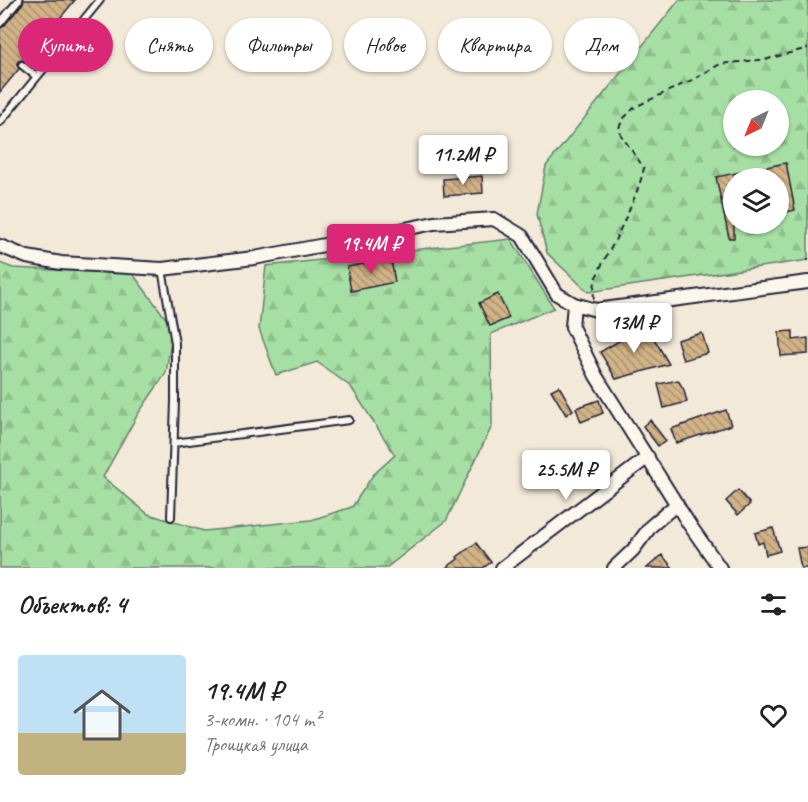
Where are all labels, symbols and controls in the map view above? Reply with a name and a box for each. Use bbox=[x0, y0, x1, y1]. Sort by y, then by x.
chip: Купить bbox=[18, 18, 113, 72]
chip: Снять bbox=[125, 18, 213, 72]
chip: Фильтры bbox=[225, 18, 332, 72]
chip: Новое bbox=[344, 18, 426, 72]
chip: Квартира bbox=[438, 18, 552, 72]
chip: Дом bbox=[564, 18, 639, 72]
north arrow bbox=[723, 90, 789, 156]
map controls bbox=[723, 90, 789, 234]
pin: 11.2M ₽ bbox=[408, 135, 518, 186]
text: 11.2M ₽ bbox=[433, 142, 493, 167]
button: layers bbox=[723, 168, 789, 234]
pin: 19.4M ₽ bbox=[316, 224, 426, 275]
text: 19.4M ₽ bbox=[341, 231, 401, 256]
pin: 13M ₽ bbox=[592, 303, 676, 354]
text: 13M ₽ bbox=[610, 310, 658, 335]
pin: 25.5M ₽ bbox=[511, 450, 621, 501]
text: 25.5M ₽ bbox=[536, 457, 596, 482]
text: Объектов: 4 bbox=[18, 588, 127, 621]
icon: filters bbox=[757, 588, 790, 621]
text: 19.4M ₽ bbox=[204, 674, 283, 707]
icon: home bbox=[66, 679, 138, 751]
icon: heart bbox=[757, 699, 790, 732]
text: 3-комн. · 104 m² bbox=[204, 707, 321, 732]
text: Троицкая улица bbox=[204, 732, 307, 757]

